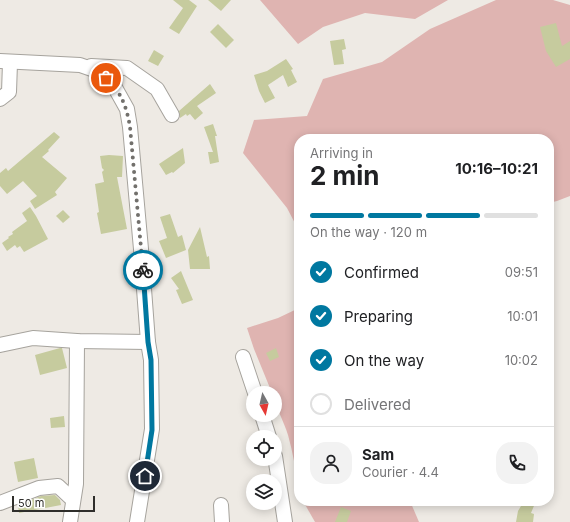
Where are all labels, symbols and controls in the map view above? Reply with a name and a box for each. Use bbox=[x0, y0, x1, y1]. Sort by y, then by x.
pin bbox=[89, 61, 123, 95]
icon: bag bbox=[95, 67, 117, 89]
text: Arriving in bbox=[310, 145, 373, 161]
text: 10:16–10:21 bbox=[455, 159, 538, 178]
text: 2 min bbox=[310, 160, 380, 191]
text: On the way · 120 m bbox=[310, 224, 427, 240]
courier bbox=[123, 250, 163, 290]
icon: bike bbox=[132, 259, 154, 281]
icon: check bbox=[310, 261, 332, 283]
text: Confirmed bbox=[344, 263, 419, 282]
text: 09:51 bbox=[505, 264, 538, 280]
icon: check bbox=[310, 305, 332, 327]
text: Preparing bbox=[344, 307, 413, 326]
text: 10:01 bbox=[507, 308, 538, 324]
icon: check bbox=[310, 349, 332, 371]
text: On the way bbox=[344, 351, 424, 370]
text: 10:02 bbox=[505, 352, 538, 368]
north arrow bbox=[246, 386, 282, 422]
map controls bbox=[246, 386, 282, 510]
text: Delivered bbox=[344, 395, 411, 414]
button: locate bbox=[246, 430, 282, 466]
button: person bbox=[310, 442, 352, 484]
button: phone bbox=[496, 442, 538, 484]
text: Sam bbox=[362, 445, 394, 464]
pin bbox=[128, 459, 162, 493]
text: Courier · 4.4 bbox=[362, 464, 439, 480]
icon: home bbox=[134, 465, 156, 487]
button: layers bbox=[246, 474, 282, 510]
scale bar bbox=[12, 494, 95, 513]
text: 50 m bbox=[18, 496, 44, 510]

